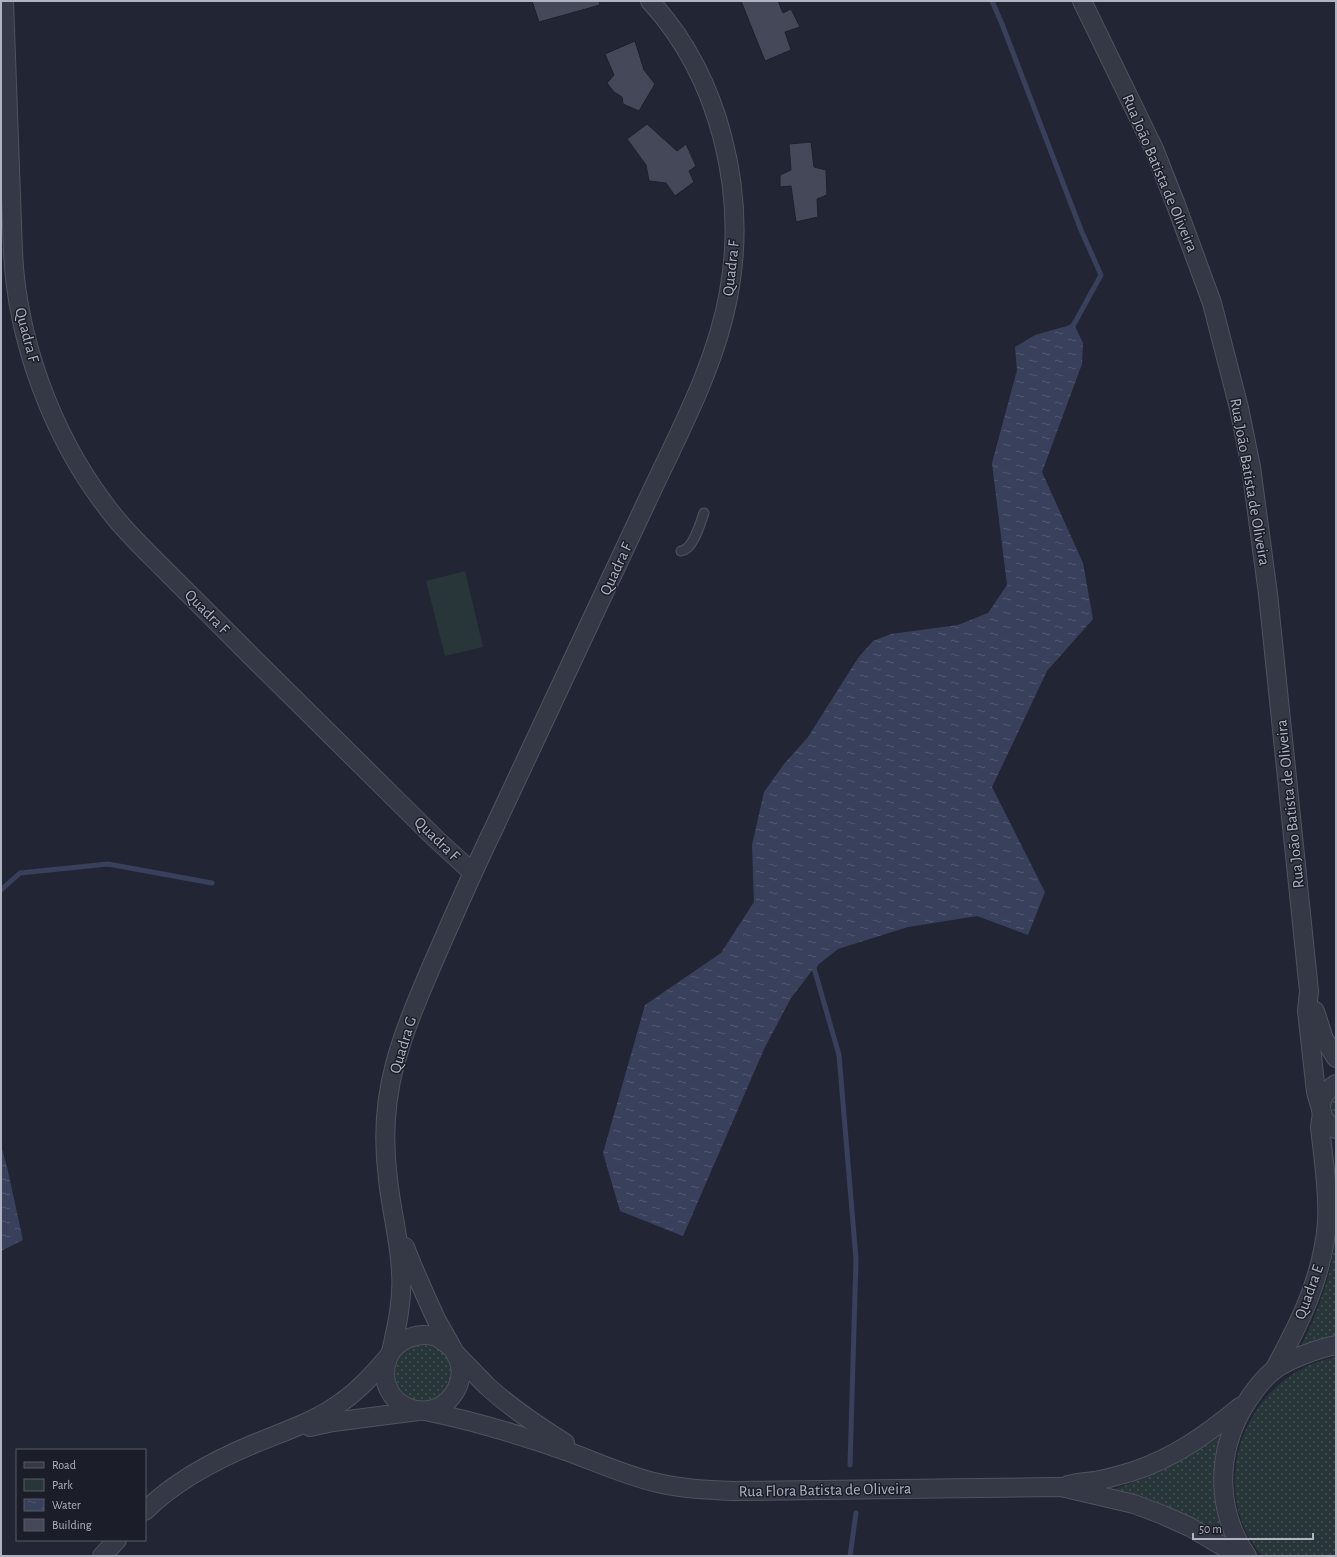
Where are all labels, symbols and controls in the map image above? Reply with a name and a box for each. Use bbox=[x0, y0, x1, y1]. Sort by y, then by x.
street label: Rua João Batista de Oliveira bbox=[1120, 92, 1200, 254]
street label: Quadra F bbox=[720, 238, 743, 297]
street label: Quadra F bbox=[11, 306, 42, 365]
street label: Rua João Batista de Oliveira bbox=[1227, 397, 1273, 567]
street label: Quadra F bbox=[597, 539, 636, 598]
street label: Quadra F bbox=[181, 587, 233, 639]
street label: Rua João Batista de Oliveira bbox=[1273, 719, 1307, 889]
street label: Quadra F bbox=[411, 814, 463, 866]
street label: Quadra G bbox=[387, 1015, 420, 1076]
street label: Quadra E bbox=[1292, 1262, 1327, 1322]
legend bbox=[16, 1449, 146, 1541]
text: Road bbox=[52, 1459, 76, 1471]
text: Park bbox=[52, 1479, 73, 1491]
street label: Rua Flora Batista de Oliveira bbox=[738, 1480, 912, 1500]
text: Water bbox=[52, 1499, 81, 1511]
scale bar bbox=[1193, 1515, 1313, 1541]
text: Building bbox=[52, 1519, 92, 1531]
text: 50 m bbox=[1199, 1523, 1222, 1535]

